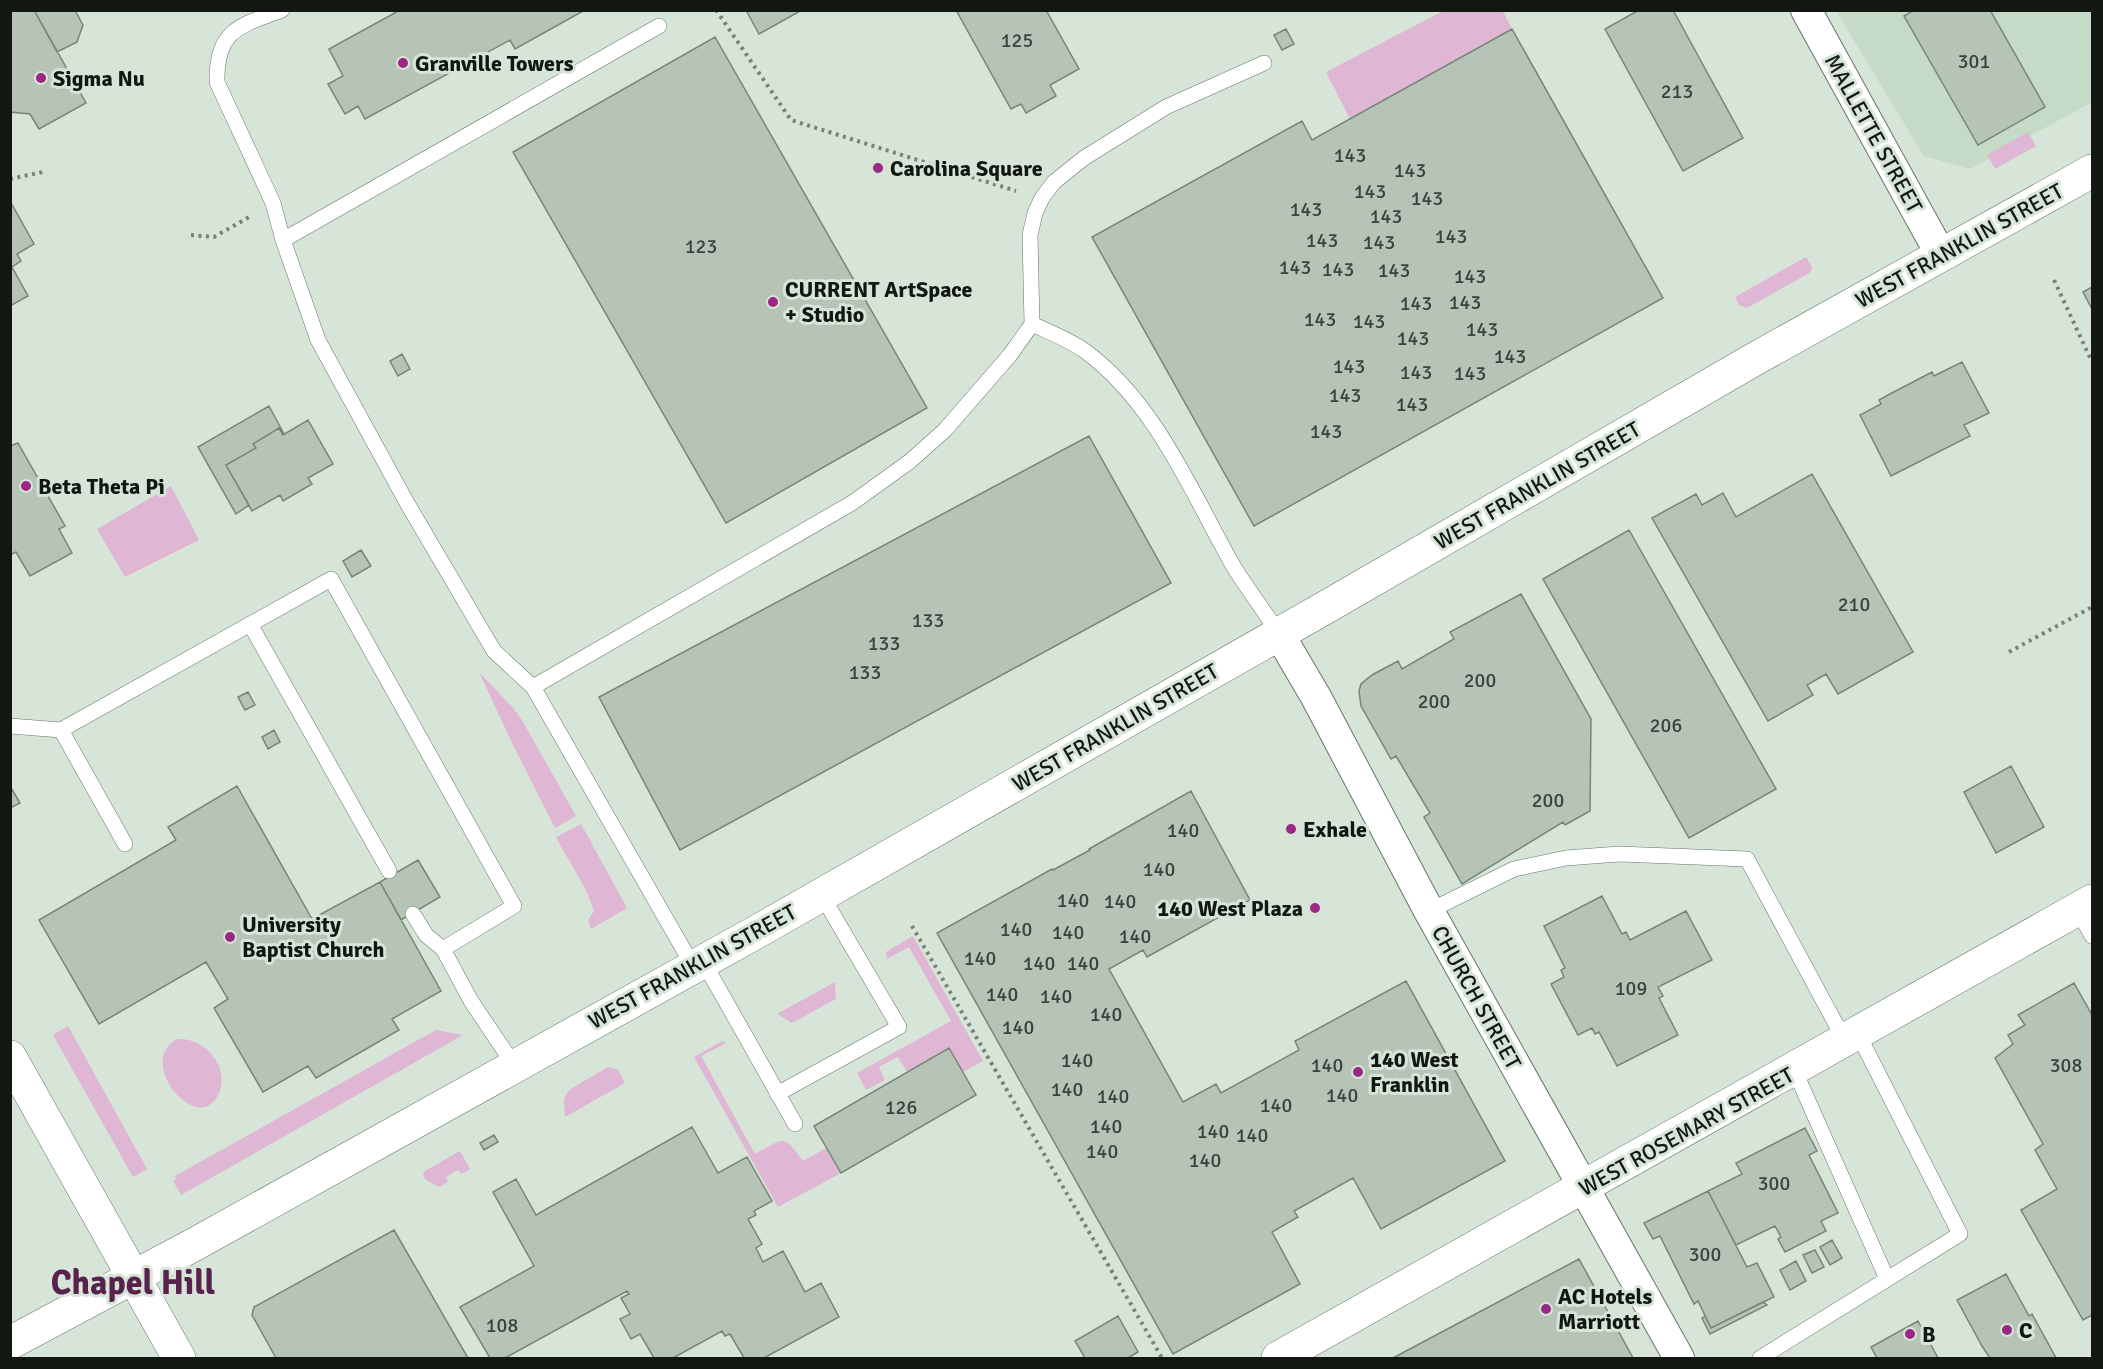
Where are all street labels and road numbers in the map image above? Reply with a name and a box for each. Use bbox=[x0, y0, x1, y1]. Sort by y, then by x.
street label: MALLETTE STREET bbox=[1819, 49, 1928, 217]
street label: WEST FRANKLIN STREET bbox=[1851, 177, 2068, 314]
street label: WEST FRANKLIN STREET bbox=[1429, 415, 1645, 556]
street label: WEST FRANKLIN STREET bbox=[1007, 657, 1223, 798]
street label: WEST FRANKLIN STREET bbox=[584, 898, 801, 1035]
street label: CHURCH STREET bbox=[1426, 921, 1527, 1074]
street label: WEST ROSEMARY STREET bbox=[1574, 1061, 1799, 1202]

